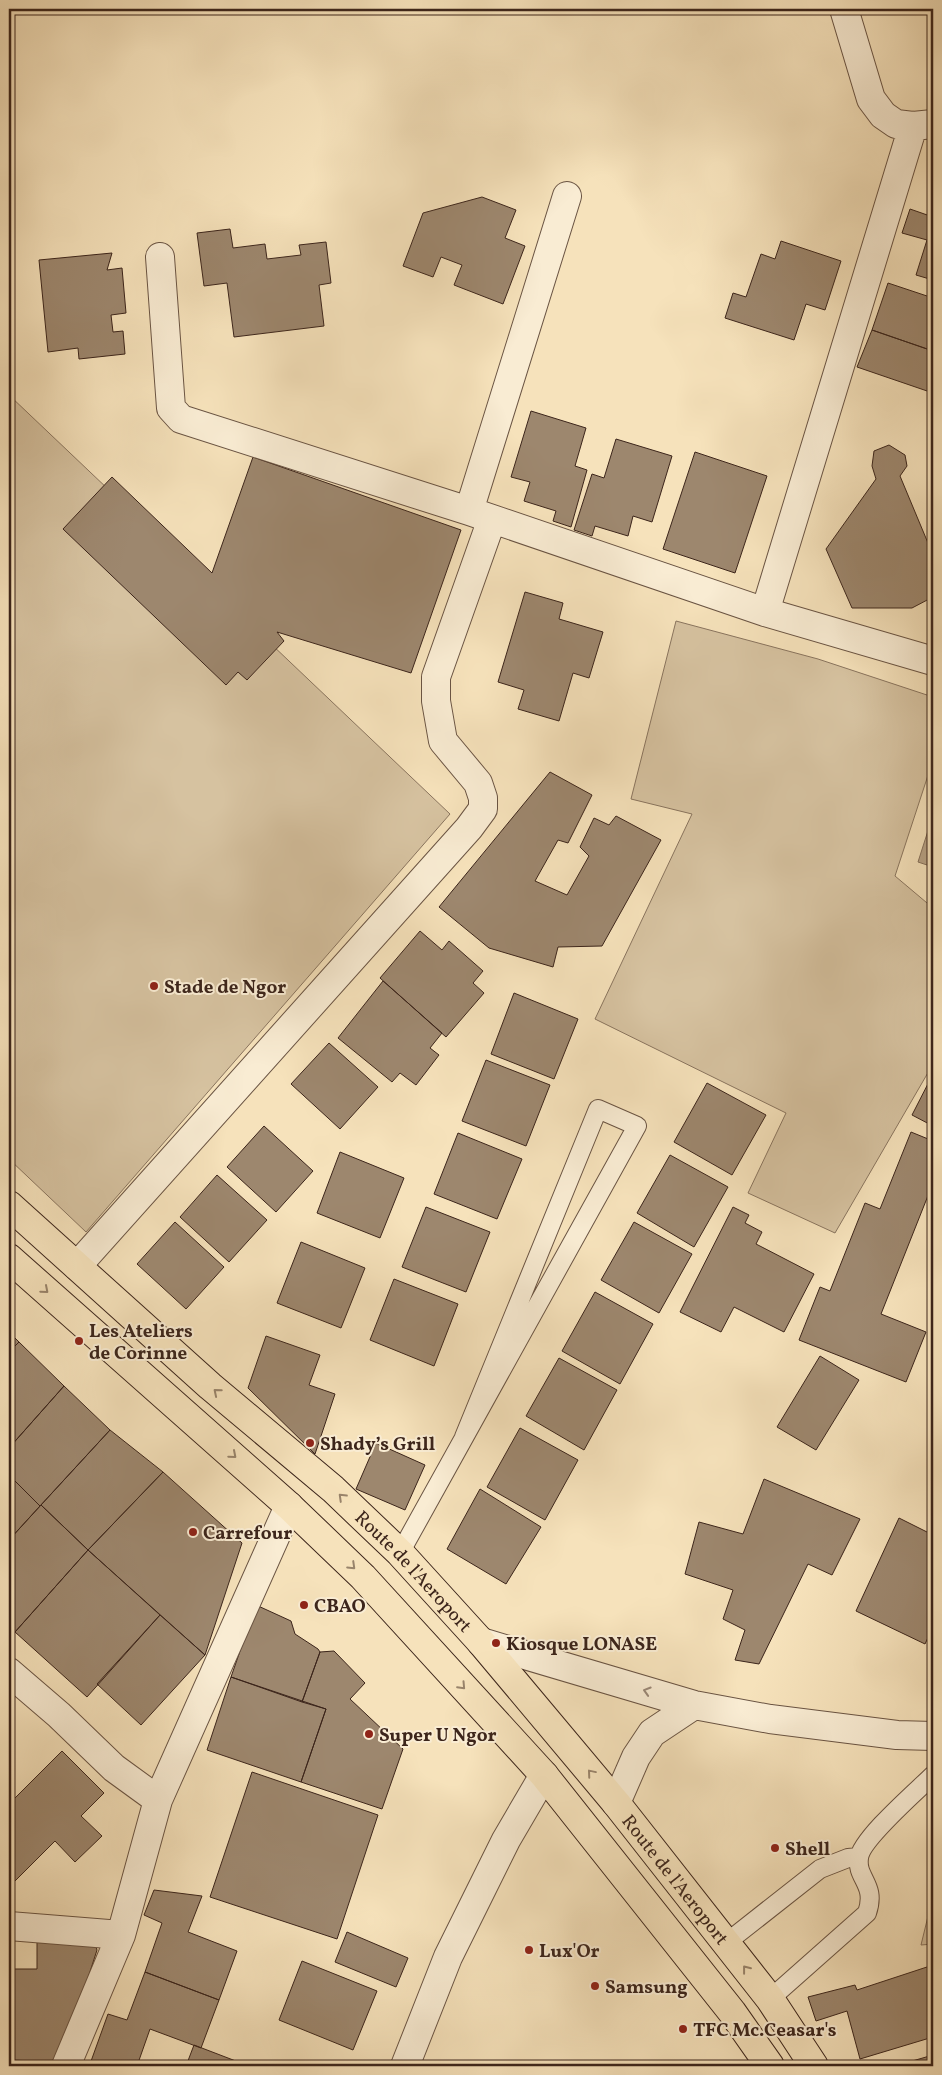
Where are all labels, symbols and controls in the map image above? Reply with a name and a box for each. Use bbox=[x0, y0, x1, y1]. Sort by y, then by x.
place label: Stade de Ngor bbox=[164, 975, 286, 1001]
marker: Stade de Ngor bbox=[148, 980, 160, 992]
one-way arrow bbox=[40, 1284, 49, 1293]
place label: Les Ateliers de Corinne bbox=[89, 1319, 193, 1367]
marker: Les Ateliers de Corinne bbox=[73, 1335, 85, 1347]
one-way arrow bbox=[214, 1389, 223, 1398]
place label: Shady’s Grill bbox=[320, 1432, 435, 1458]
marker: Shady’s Grill bbox=[304, 1437, 316, 1449]
one-way arrow bbox=[227, 1450, 236, 1459]
one-way arrow bbox=[338, 1494, 347, 1503]
street label: Route de l'Aeroport bbox=[348, 1505, 477, 1639]
place label: Carrefour bbox=[203, 1521, 292, 1547]
marker: Carrefour bbox=[187, 1526, 199, 1538]
one-way arrow bbox=[346, 1560, 355, 1569]
place label: CBAO bbox=[314, 1594, 366, 1620]
marker: CBAO bbox=[298, 1599, 310, 1611]
place label: Kiosque LONASE bbox=[506, 1632, 657, 1658]
marker: Kiosque LONASE bbox=[490, 1637, 502, 1649]
one-way arrow bbox=[456, 1680, 465, 1689]
one-way arrow bbox=[644, 1687, 652, 1697]
place label: Super U Ngor bbox=[379, 1723, 497, 1749]
marker: Super U Ngor bbox=[363, 1728, 375, 1740]
one-way arrow bbox=[588, 1770, 596, 1779]
street label: Route de l'Aeroport bbox=[615, 1810, 734, 1952]
place label: Shell bbox=[785, 1837, 830, 1863]
marker: Shell bbox=[769, 1842, 781, 1854]
place label: Lux'Or bbox=[539, 1939, 600, 1965]
marker: Lux'Or bbox=[523, 1944, 535, 1956]
one-way arrow bbox=[744, 1966, 752, 1975]
place label: Samsung bbox=[605, 1975, 688, 2001]
marker: Samsung bbox=[589, 1980, 601, 1992]
place label: TFC Mc.Ceasar's bbox=[693, 2018, 837, 2044]
marker: TFC Mc.Ceasar's bbox=[677, 2023, 689, 2035]

